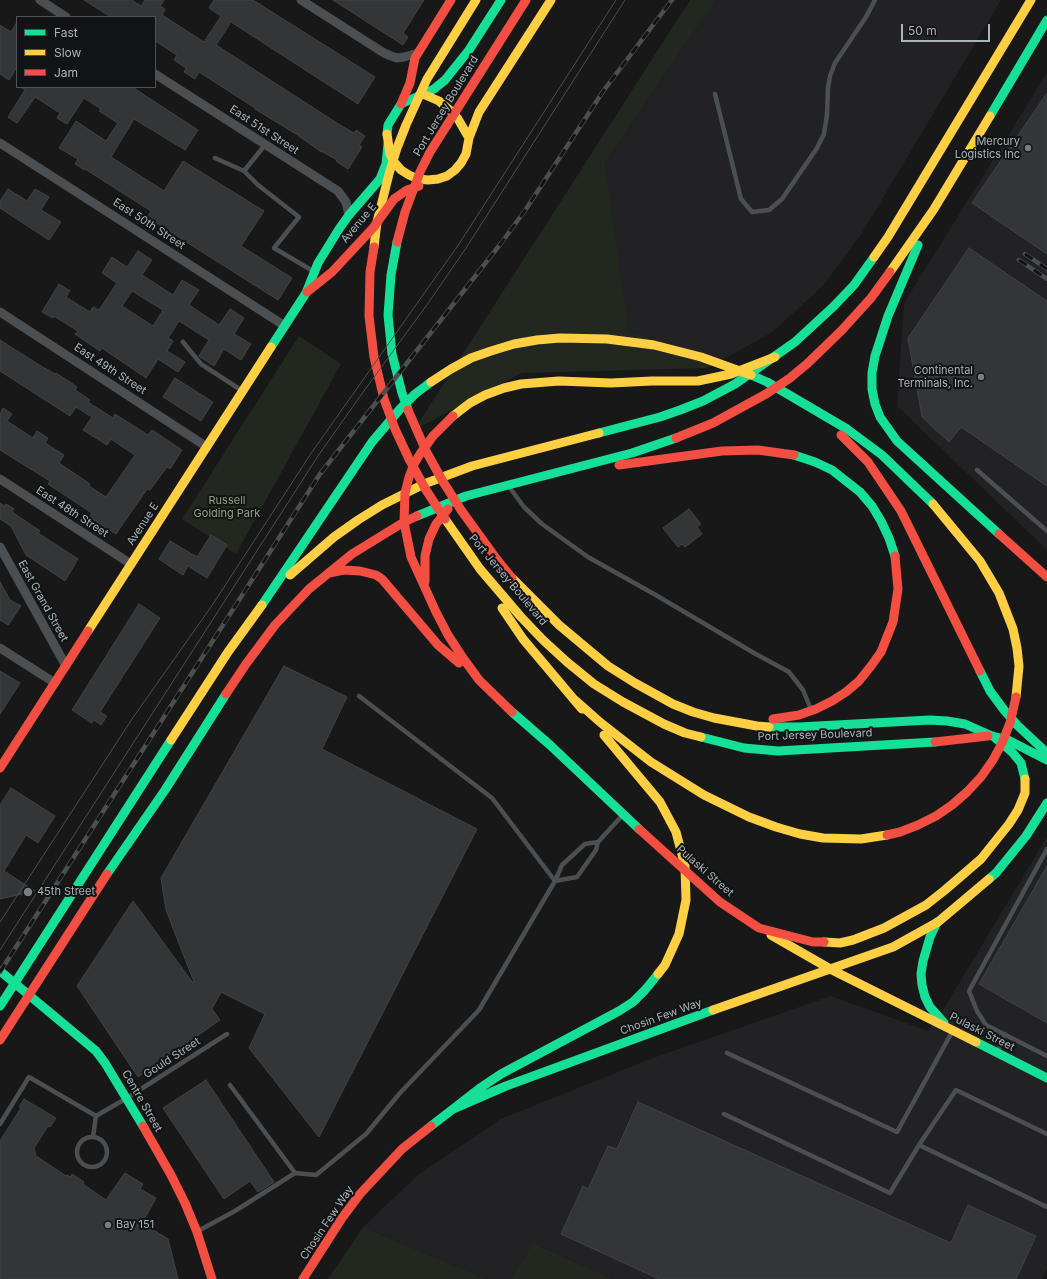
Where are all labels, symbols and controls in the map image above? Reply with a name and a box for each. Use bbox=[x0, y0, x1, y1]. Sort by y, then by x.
legend bbox=[16, 16, 156, 88]
scale bar bbox=[903, 16, 992, 42]
text: 50 m bbox=[908, 23, 937, 38]
text: Fast bbox=[54, 25, 78, 40]
text: Slow bbox=[54, 45, 81, 60]
street label: Port Jersey Boulevard bbox=[411, 53, 481, 159]
text: Jam bbox=[54, 65, 78, 80]
street label: East 51st Street bbox=[227, 103, 301, 157]
place label: Mercury Logistics Inc bbox=[955, 135, 1020, 161]
marker: Mercury Logistics Inc bbox=[1023, 143, 1033, 153]
street label: East 50th Street bbox=[110, 196, 188, 252]
street label: Avenue E bbox=[338, 200, 380, 246]
street label: East 49th Street bbox=[71, 341, 149, 397]
place label: Continental Terminals, Inc. bbox=[897, 364, 973, 390]
marker: Continental Terminals, Inc. bbox=[976, 372, 986, 382]
street label: East 48th Street bbox=[33, 484, 111, 540]
park label: Russell Golding Park bbox=[194, 494, 260, 520]
street label: Avenue E bbox=[124, 500, 162, 548]
street label: Port Jersey Boulevard bbox=[466, 532, 550, 628]
street label: East Grand Street bbox=[15, 558, 71, 644]
street label: Port Jersey Boulevard bbox=[757, 726, 873, 744]
street label: Pulaski Street bbox=[674, 843, 736, 899]
place label: 45th Street bbox=[37, 885, 95, 899]
marker: 45th Street bbox=[22, 886, 34, 898]
street label: Chosin Few Way bbox=[618, 996, 704, 1038]
street label: Pulaski Street bbox=[947, 1010, 1017, 1054]
street label: Gould Street bbox=[141, 1035, 203, 1081]
street label: Centre Street bbox=[119, 1068, 165, 1134]
street label: Chosin Few Way bbox=[297, 1184, 357, 1262]
place label: Bay 151 bbox=[116, 1218, 154, 1232]
marker: Bay 151 bbox=[103, 1220, 113, 1230]

